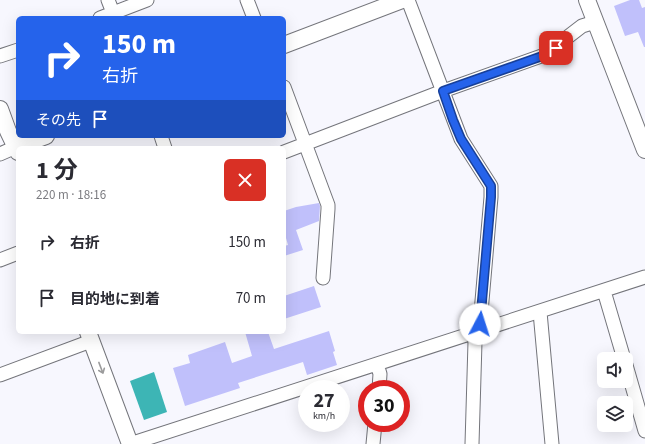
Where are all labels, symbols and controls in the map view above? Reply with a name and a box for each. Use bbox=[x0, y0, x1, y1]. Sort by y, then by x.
text: 150 m bbox=[102, 24, 176, 64]
pin bbox=[539, 31, 573, 65]
icon: right bbox=[36, 32, 88, 84]
icon: arrive bbox=[545, 37, 567, 59]
text: 右折 bbox=[102, 64, 138, 89]
icon: arrive bbox=[89, 108, 111, 130]
text: その先 bbox=[36, 110, 81, 131]
text: 1 分 bbox=[36, 153, 77, 188]
button: close bbox=[224, 159, 266, 201]
text: 220 m · 18:16 bbox=[36, 186, 106, 204]
icon: right bbox=[36, 231, 58, 253]
text: 150 m bbox=[228, 232, 266, 253]
text: 右折 bbox=[70, 233, 100, 254]
icon: arrive bbox=[36, 287, 58, 309]
text: 70 m bbox=[236, 288, 266, 309]
text: 目的地に到着 bbox=[70, 289, 160, 310]
position arrow bbox=[459, 303, 501, 345]
map controls bbox=[597, 352, 633, 432]
button: sound bbox=[597, 352, 633, 388]
one-way arrow bbox=[98, 362, 106, 374]
speed limit sign: 30 bbox=[358, 380, 410, 432]
text: 27 bbox=[313, 387, 335, 415]
button: layers bbox=[597, 396, 633, 432]
text: km/h bbox=[313, 409, 335, 423]

